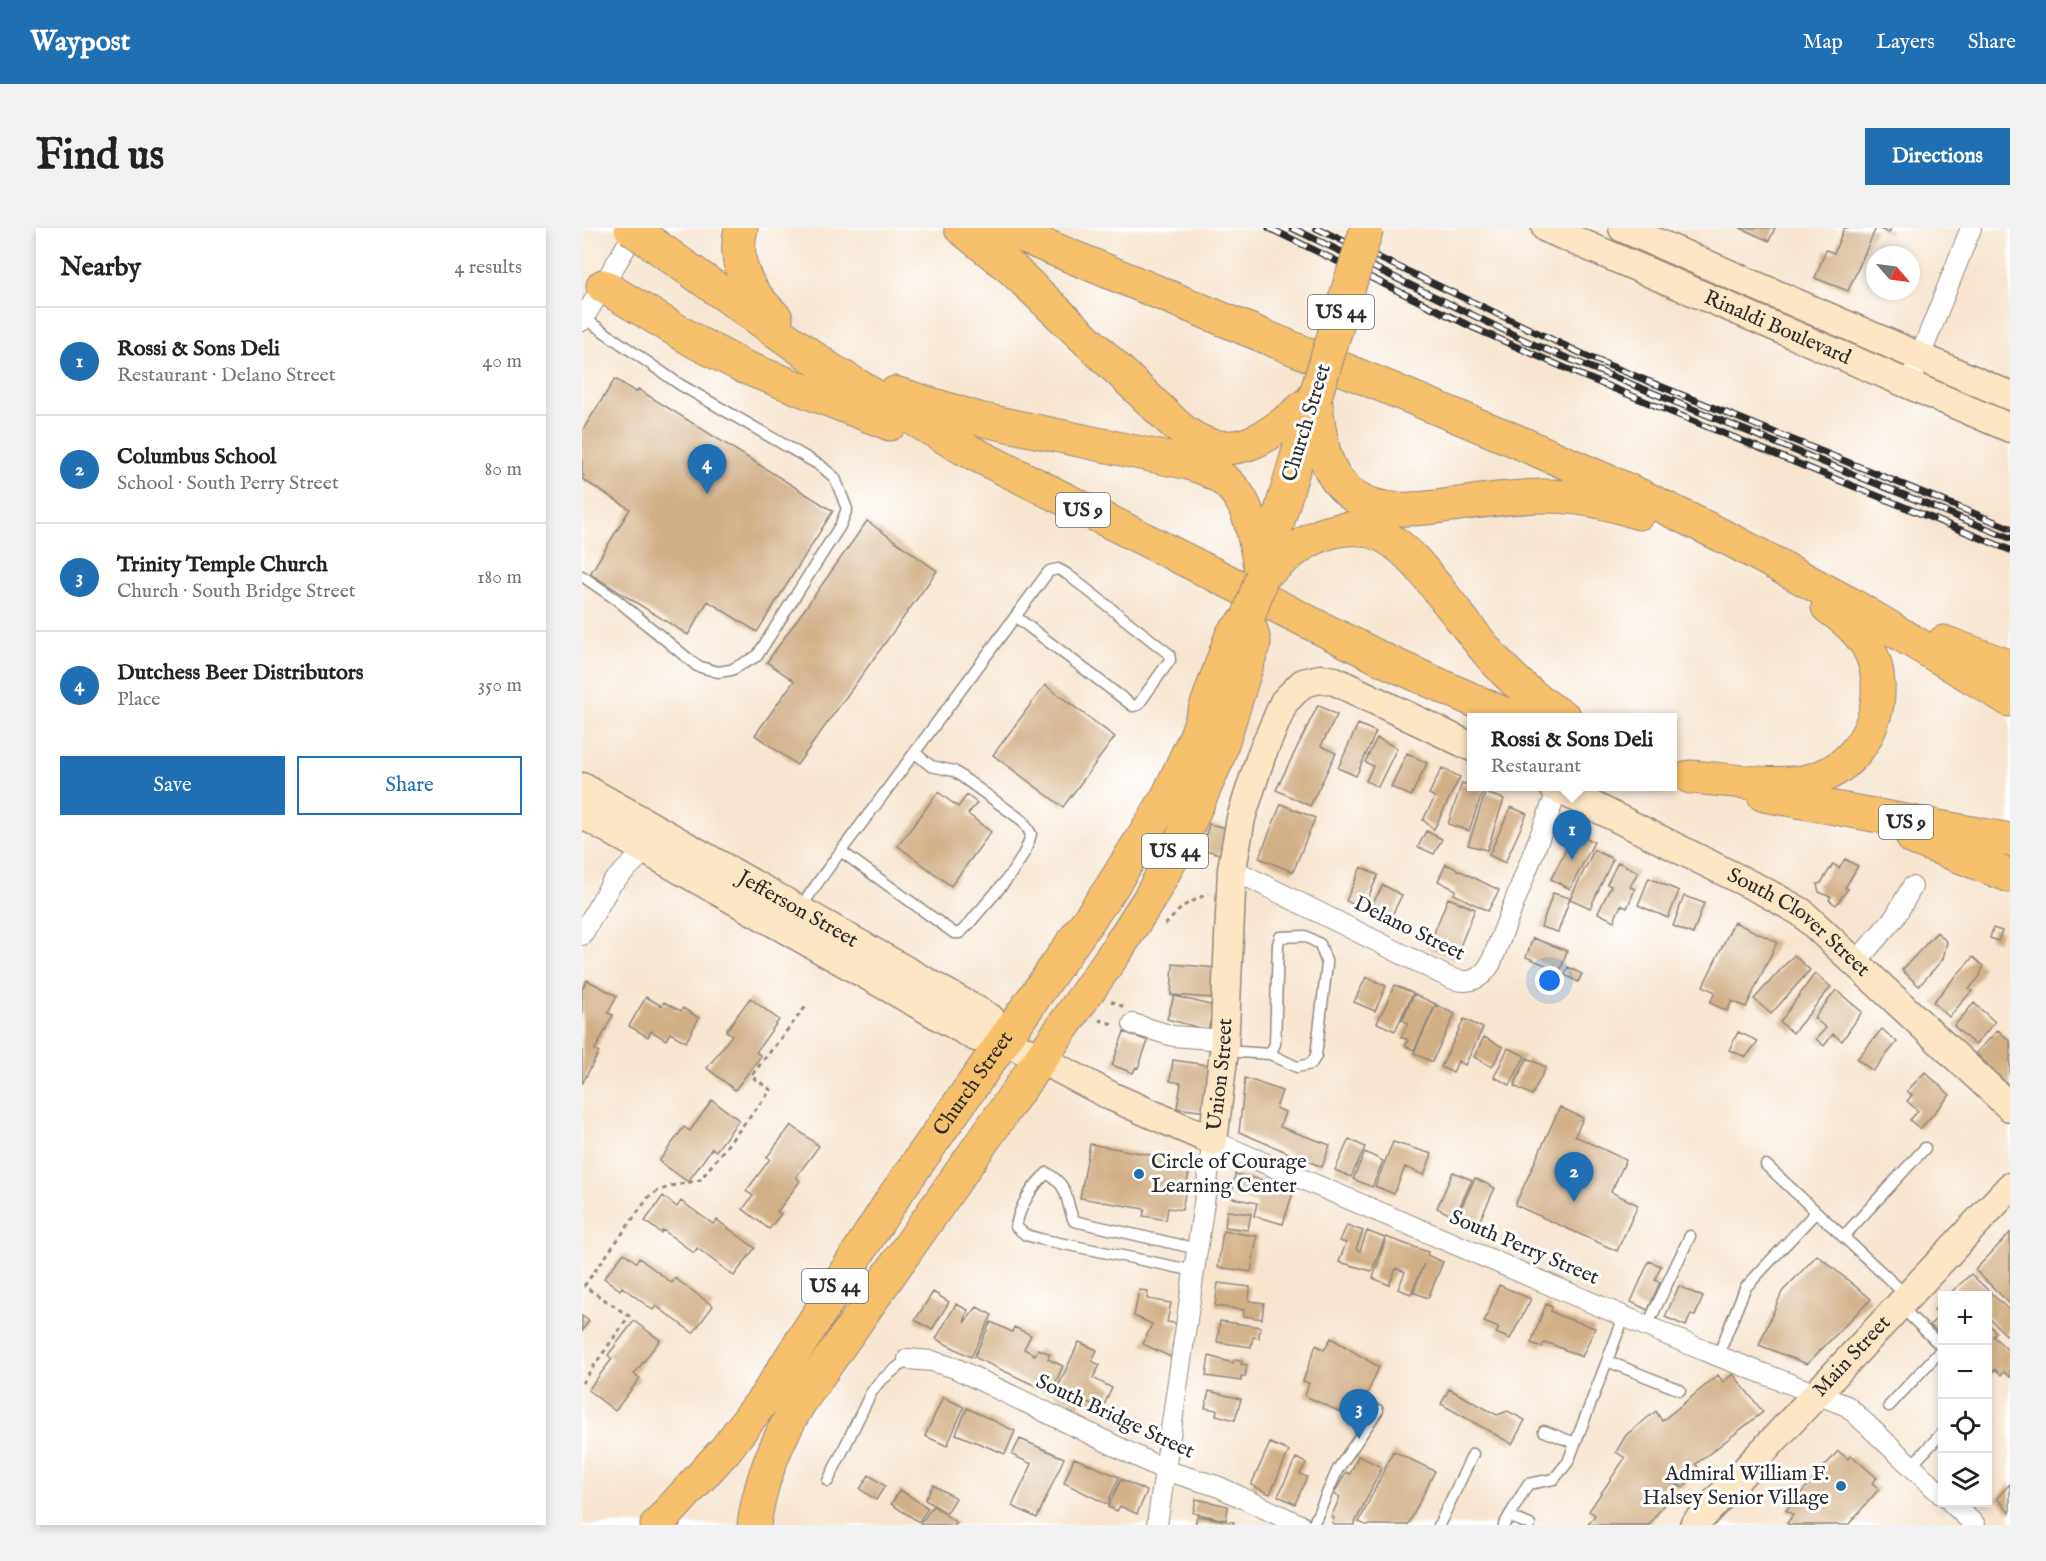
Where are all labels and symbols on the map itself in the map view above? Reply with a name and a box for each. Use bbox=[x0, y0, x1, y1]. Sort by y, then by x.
north arrow bbox=[1866, 246, 1920, 300]
street label: Rinaldi Boulevard bbox=[1700, 284, 1856, 372]
road number: US 44 bbox=[1308, 295, 1374, 329]
street label: Church Street bbox=[1276, 361, 1338, 485]
pin: 4 bbox=[688, 444, 726, 494]
road number: US 9 bbox=[1056, 493, 1110, 527]
road number: US 9 bbox=[1879, 805, 1933, 839]
pin: 1 bbox=[1552, 810, 1592, 860]
road number: US 44 bbox=[1142, 834, 1208, 868]
street label: South Clover Street bbox=[1723, 862, 1876, 983]
street label: Jefferson Street bbox=[731, 863, 863, 954]
street label: Delano Street bbox=[1349, 890, 1469, 968]
your location bbox=[1535, 966, 1564, 995]
street label: Union Street bbox=[1201, 1018, 1239, 1132]
street label: Church Street bbox=[927, 1026, 1019, 1141]
place label: Circle of Courage Learning Center bbox=[1151, 1149, 1307, 1200]
pin: 2 bbox=[1554, 1152, 1594, 1202]
marker: Circle of Courage Learning Center bbox=[1132, 1167, 1146, 1181]
street label: South Perry Street bbox=[1445, 1204, 1603, 1292]
road number: US 44 bbox=[802, 1269, 868, 1303]
street label: Main Street bbox=[1807, 1310, 1897, 1403]
street label: South Bridge Street bbox=[1031, 1368, 1199, 1466]
pin: 3 bbox=[1340, 1390, 1378, 1439]
place label: Admiral William F. Halsey Senior Village bbox=[1643, 1461, 1829, 1512]
marker: Admiral William F. Halsey Senior Village bbox=[1834, 1479, 1848, 1493]

